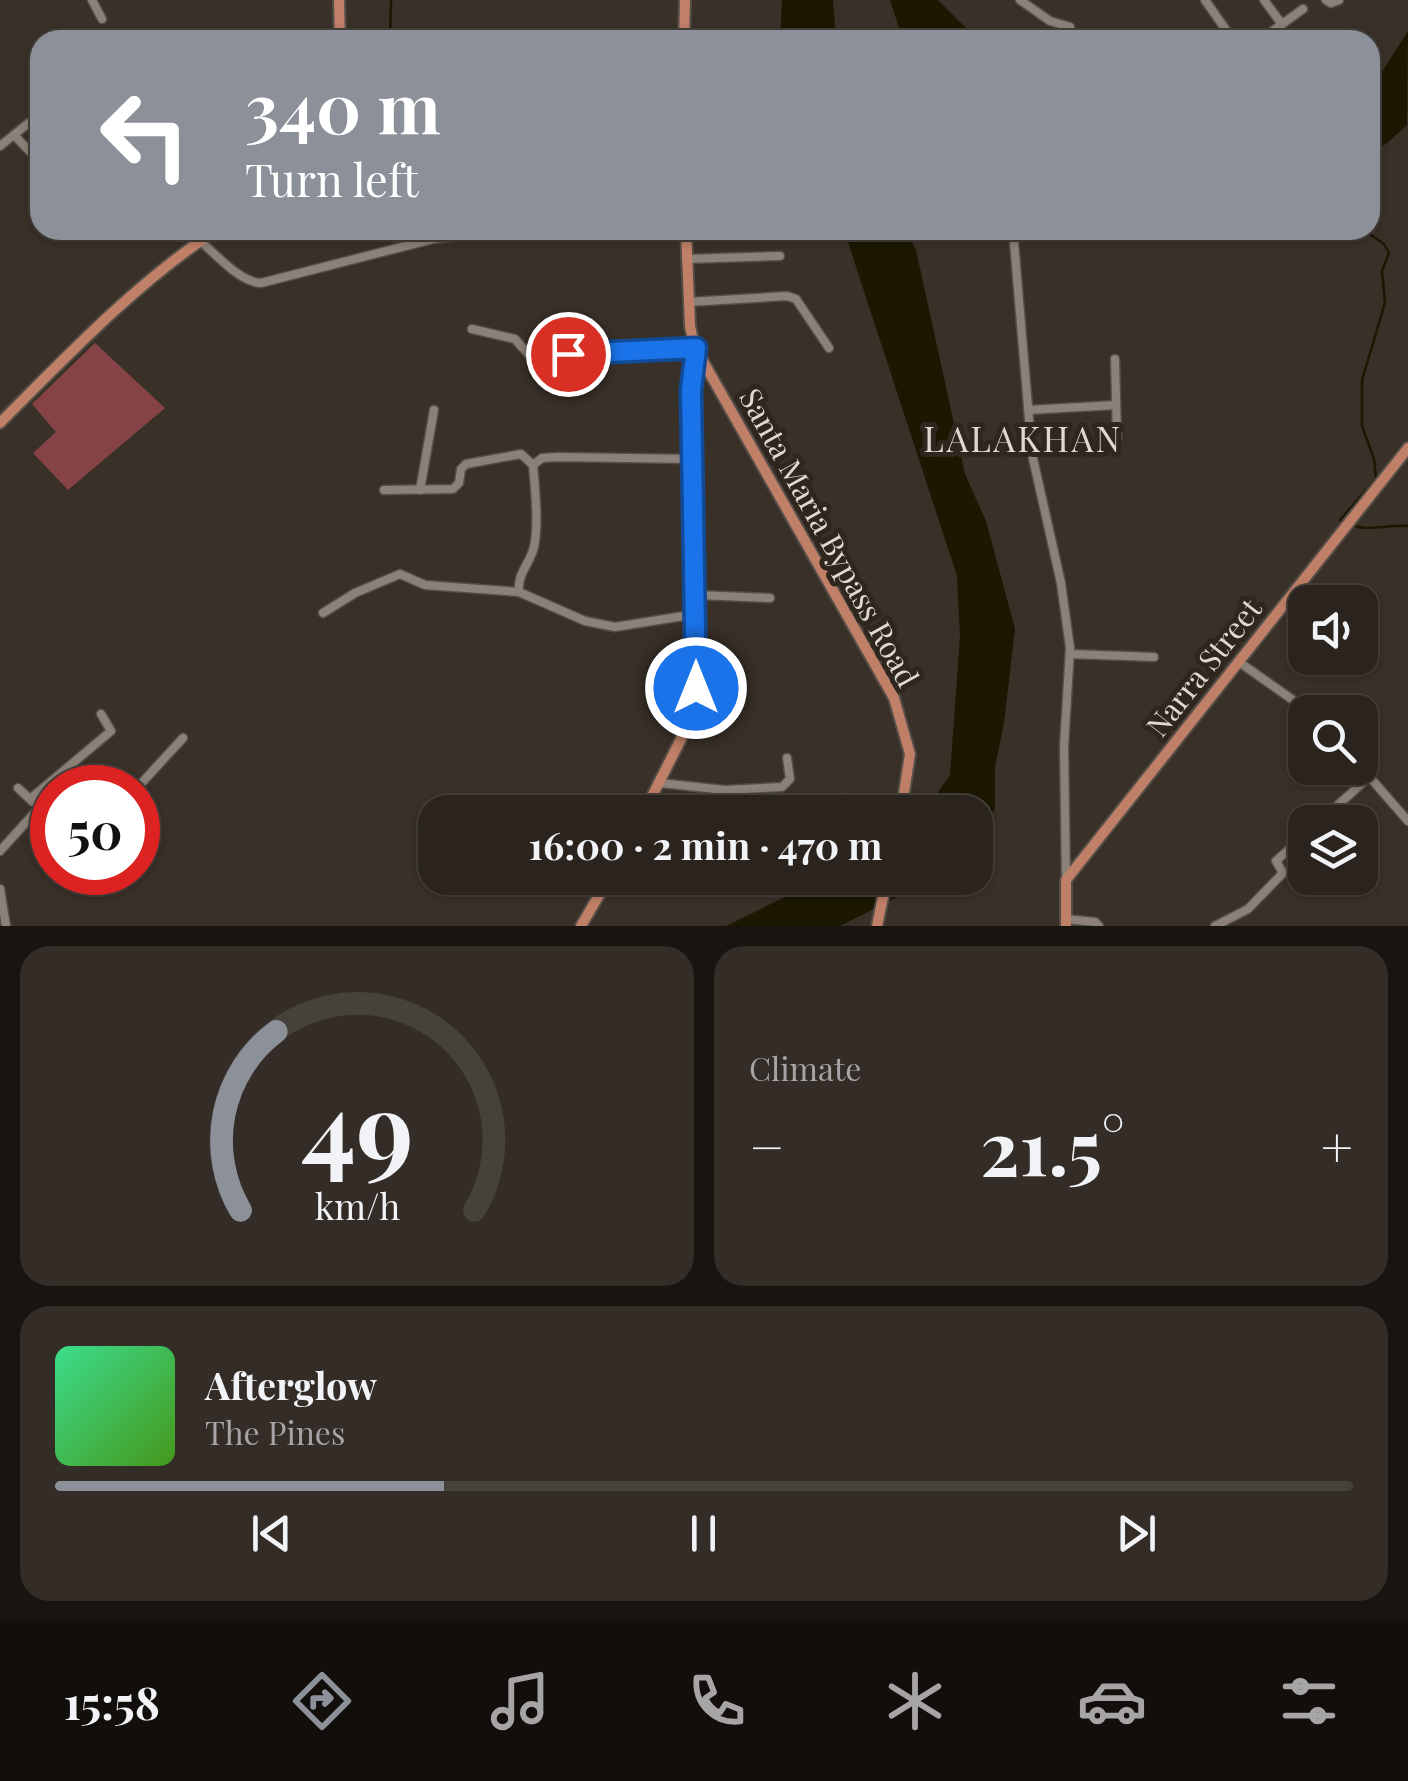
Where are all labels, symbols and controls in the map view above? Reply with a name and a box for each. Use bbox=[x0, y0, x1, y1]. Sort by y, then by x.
text: 340 m bbox=[245, 58, 441, 152]
icon: left bbox=[80, 70, 210, 200]
text: Turn left bbox=[245, 148, 419, 208]
pin bbox=[526, 312, 611, 397]
icon: arrive bbox=[541, 327, 596, 382]
street label: Santa Maria Bypass Road bbox=[731, 381, 929, 693]
district label: LALAKHAN bbox=[923, 414, 1123, 461]
map controls bbox=[1288, 585, 1378, 895]
button: sound bbox=[1288, 585, 1378, 675]
street label: Narra Street bbox=[1137, 589, 1270, 744]
position arrow bbox=[644, 636, 748, 740]
button: search bbox=[1288, 695, 1378, 785]
speed limit sign: 50 bbox=[30, 765, 160, 895]
button: layers bbox=[1288, 805, 1378, 895]
text: 16:00 · 2 min · 470 m bbox=[529, 819, 882, 870]
text: Climate bbox=[749, 1046, 861, 1089]
text: 49 bbox=[301, 1055, 413, 1194]
text: 21.5° bbox=[980, 1095, 1125, 1195]
text: − bbox=[749, 1108, 785, 1182]
text: + bbox=[1321, 1108, 1353, 1182]
text: km/h bbox=[314, 1181, 400, 1229]
text: Afterglow bbox=[205, 1359, 377, 1410]
text: The Pines bbox=[205, 1410, 345, 1453]
icon: previous bbox=[244, 1506, 299, 1561]
icon: pause bbox=[676, 1506, 731, 1561]
icon: next bbox=[1109, 1506, 1164, 1561]
icon: directions bbox=[287, 1666, 357, 1736]
icon: music bbox=[485, 1666, 555, 1736]
icon: phone bbox=[682, 1666, 752, 1736]
icon: climate bbox=[880, 1666, 950, 1736]
icon: car bbox=[1077, 1666, 1147, 1736]
icon: filters bbox=[1274, 1666, 1344, 1736]
text: 15:58 bbox=[64, 1671, 160, 1731]

